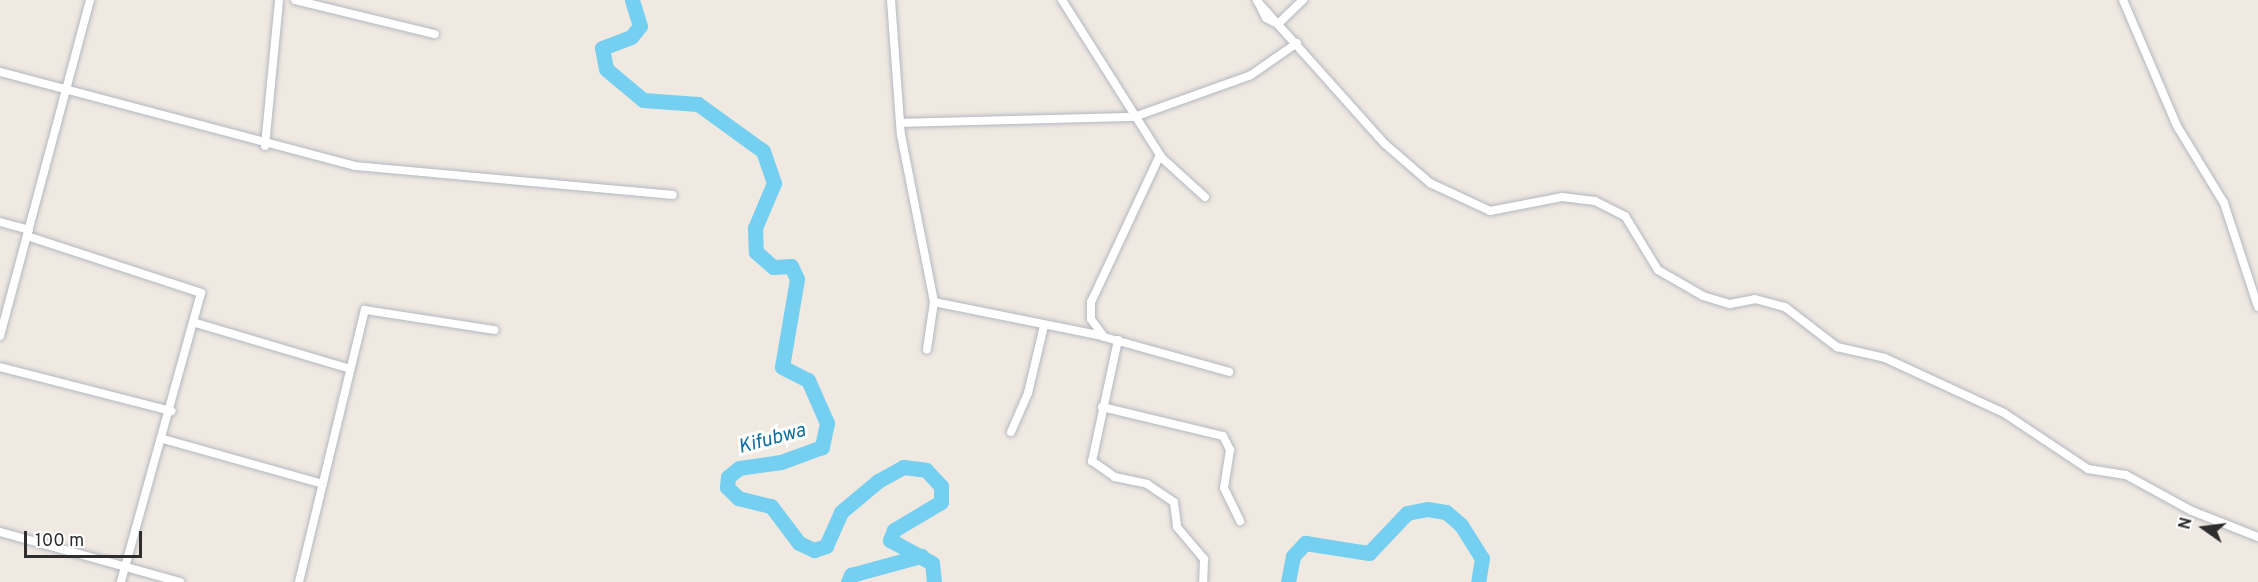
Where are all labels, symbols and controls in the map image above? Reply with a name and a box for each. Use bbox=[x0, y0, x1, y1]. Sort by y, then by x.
water label: Kifubwa bbox=[736, 419, 808, 461]
north arrow bbox=[2174, 498, 2234, 558]
text: N bbox=[2175, 516, 2198, 532]
scale bar bbox=[27, 519, 146, 557]
text: 100 m bbox=[35, 530, 84, 553]

